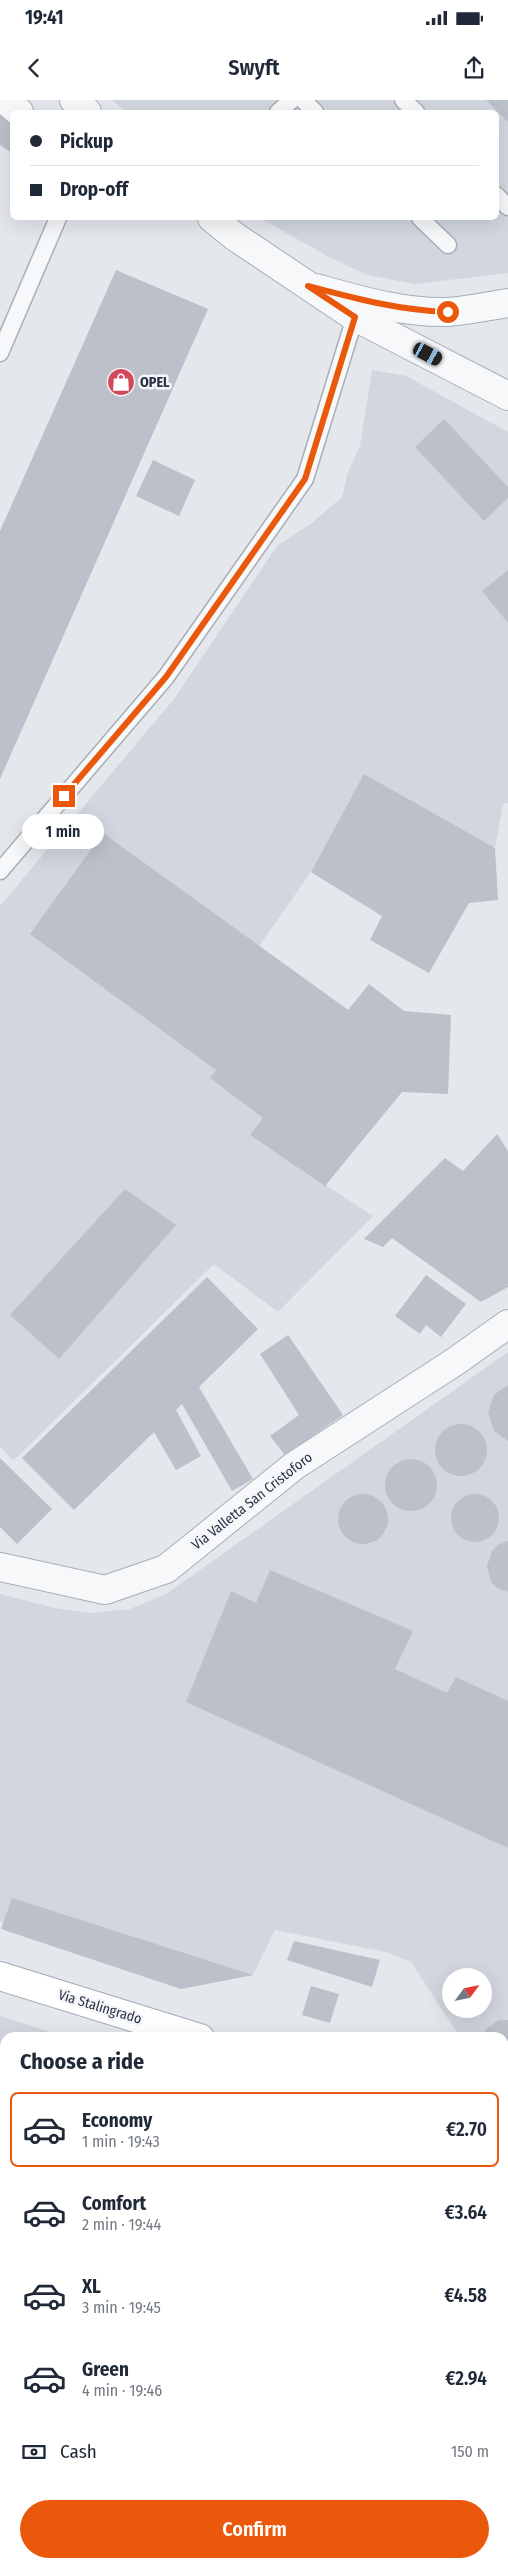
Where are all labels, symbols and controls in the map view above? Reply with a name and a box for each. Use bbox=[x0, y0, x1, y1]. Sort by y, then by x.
text: 19:41 bbox=[25, 6, 64, 29]
icon: back bbox=[20, 54, 48, 82]
text: Swyft bbox=[228, 54, 280, 81]
icon: share bbox=[460, 54, 488, 82]
text: Pickup bbox=[60, 130, 113, 153]
text: Drop-off bbox=[60, 178, 128, 201]
route start bbox=[437, 301, 459, 323]
car bbox=[411, 340, 444, 368]
shop icon: OPEL bbox=[106, 367, 136, 397]
place label: OPEL bbox=[140, 374, 170, 391]
route end bbox=[53, 785, 75, 807]
callout: 1 min bbox=[23, 814, 105, 848]
text: 1 min bbox=[46, 822, 80, 841]
street label: Via Valletta San Cristoforo bbox=[188, 1449, 316, 1553]
north arrow bbox=[442, 1968, 492, 2018]
map controls bbox=[442, 1968, 492, 2018]
street label: Via Stalingrado bbox=[56, 1986, 144, 2028]
text: Choose a ride bbox=[20, 2048, 144, 2075]
icon: car bbox=[22, 2107, 67, 2152]
text: Economy bbox=[82, 2109, 152, 2132]
text: €2.70 bbox=[446, 2118, 487, 2141]
text: 1 min · 19:43 bbox=[82, 2132, 160, 2151]
icon: car bbox=[22, 2190, 67, 2235]
text: Comfort bbox=[82, 2192, 146, 2215]
text: €3.64 bbox=[444, 2201, 487, 2224]
text: 2 min · 19:44 bbox=[82, 2215, 161, 2234]
icon: car bbox=[22, 2273, 67, 2318]
text: XL bbox=[82, 2275, 101, 2298]
text: €4.58 bbox=[444, 2284, 487, 2307]
text: 3 min · 19:45 bbox=[82, 2298, 161, 2317]
icon: car bbox=[22, 2356, 67, 2401]
text: Green bbox=[82, 2358, 129, 2381]
text: €2.94 bbox=[445, 2367, 487, 2390]
text: 4 min · 19:46 bbox=[82, 2381, 162, 2400]
icon: cash bbox=[20, 2438, 48, 2466]
text: Cash bbox=[60, 2440, 97, 2463]
text: 150 m bbox=[451, 2442, 489, 2461]
button: Confirm bbox=[20, 2500, 489, 2558]

